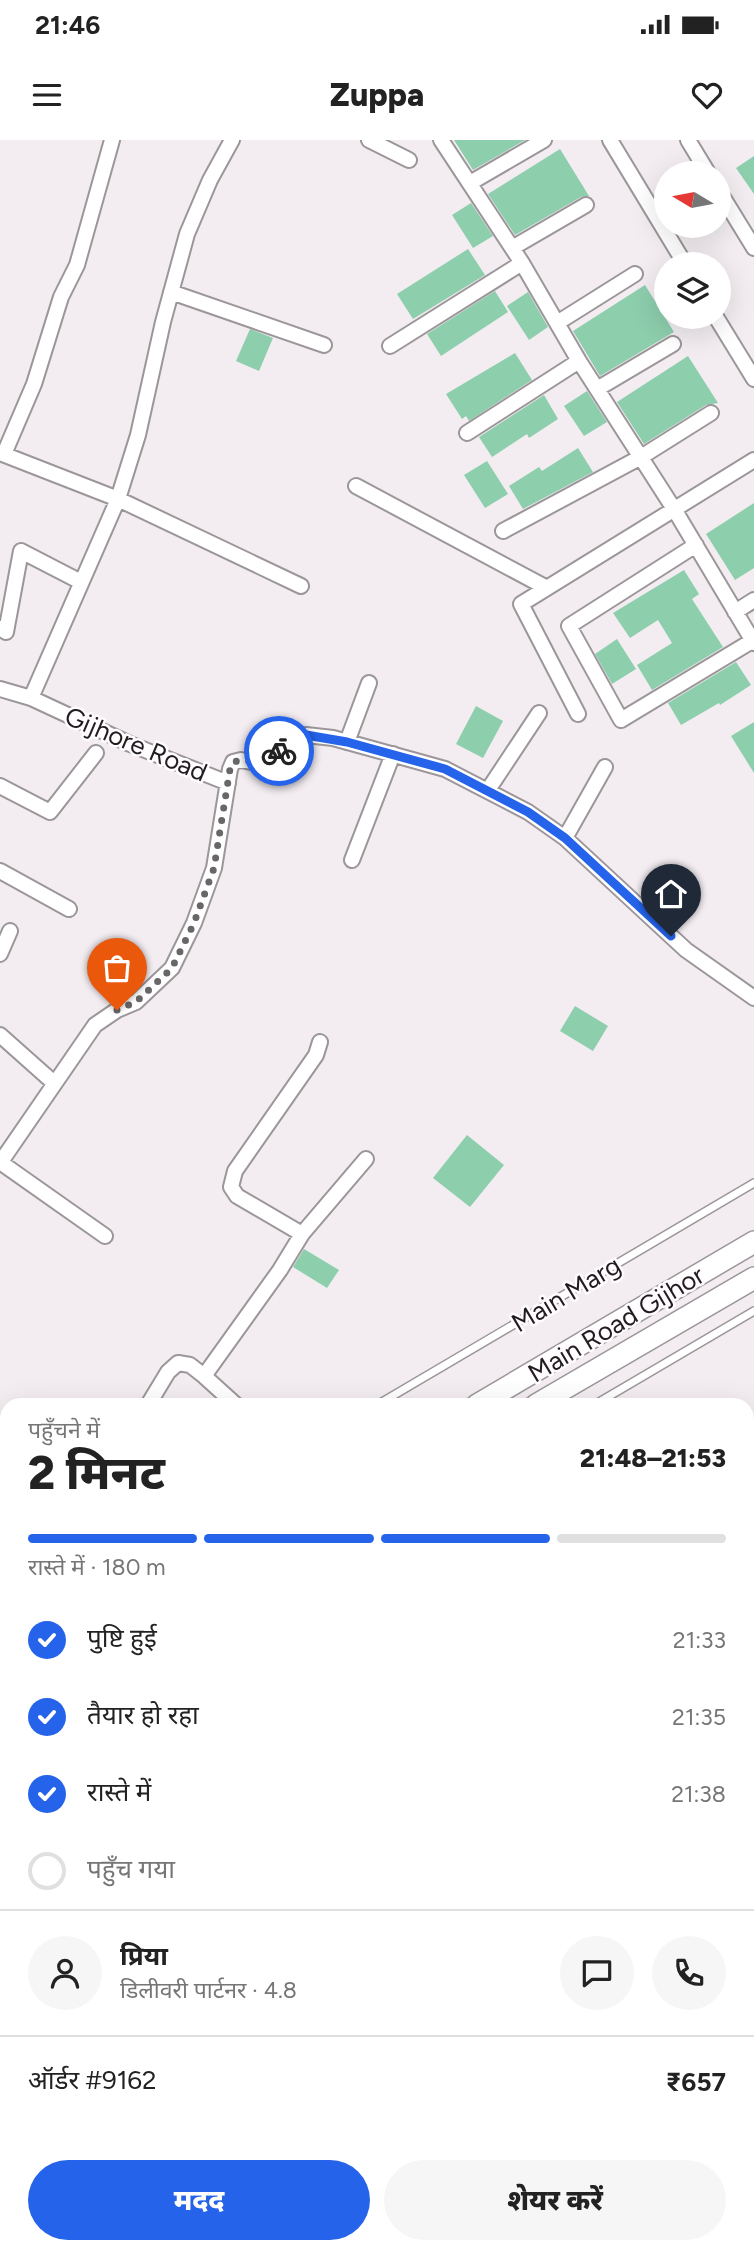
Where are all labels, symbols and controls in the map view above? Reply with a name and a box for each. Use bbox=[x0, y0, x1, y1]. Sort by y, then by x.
text: 21:46 bbox=[35, 9, 100, 41]
icon: menu bbox=[28, 76, 66, 114]
text: Zuppa bbox=[330, 76, 424, 114]
icon: heart bbox=[688, 76, 726, 114]
north arrow bbox=[654, 161, 732, 238]
map controls bbox=[654, 161, 731, 329]
button: layers bbox=[654, 252, 731, 329]
street label: Gijhore Road bbox=[60, 700, 212, 788]
courier bbox=[244, 716, 314, 786]
icon: bike bbox=[260, 732, 298, 770]
pin bbox=[641, 864, 701, 936]
icon: home bbox=[652, 875, 690, 913]
pin bbox=[87, 938, 147, 1010]
icon: bag bbox=[98, 949, 136, 987]
street label: Main Marg bbox=[506, 1249, 626, 1339]
street label: Main Road Gijhor bbox=[522, 1259, 710, 1389]
text: पहुँचने में bbox=[28, 1416, 100, 1444]
text: 21:48–21:53 bbox=[580, 1442, 726, 1474]
text: 2 मिनट bbox=[28, 1445, 165, 1501]
text: रास्ते में · 180 m bbox=[28, 1553, 166, 1581]
icon: check bbox=[28, 1621, 66, 1659]
text: पुष्टि हुई bbox=[87, 1622, 157, 1654]
text: 21:33 bbox=[673, 1626, 726, 1654]
icon: check bbox=[28, 1698, 66, 1736]
text: तैयार हो रहा bbox=[87, 1699, 199, 1731]
text: 21:35 bbox=[672, 1703, 726, 1731]
icon: check bbox=[28, 1775, 66, 1813]
text: रास्ते में bbox=[87, 1776, 151, 1808]
text: 21:38 bbox=[671, 1780, 726, 1808]
text: पहुँच गया bbox=[87, 1853, 175, 1885]
button: person bbox=[28, 1936, 102, 2010]
button: chat bbox=[560, 1936, 634, 2010]
button: phone bbox=[652, 1936, 726, 2010]
text: प्रिया bbox=[120, 1940, 168, 1972]
text: डिलीवरी पार्टनर · 4.8 bbox=[120, 1976, 297, 2004]
text: ऑर्डर #9162 bbox=[28, 2064, 157, 2096]
text: ₹657 bbox=[666, 2066, 726, 2098]
button: मदद bbox=[28, 2160, 370, 2240]
button: शेयर करें bbox=[384, 2160, 726, 2240]

